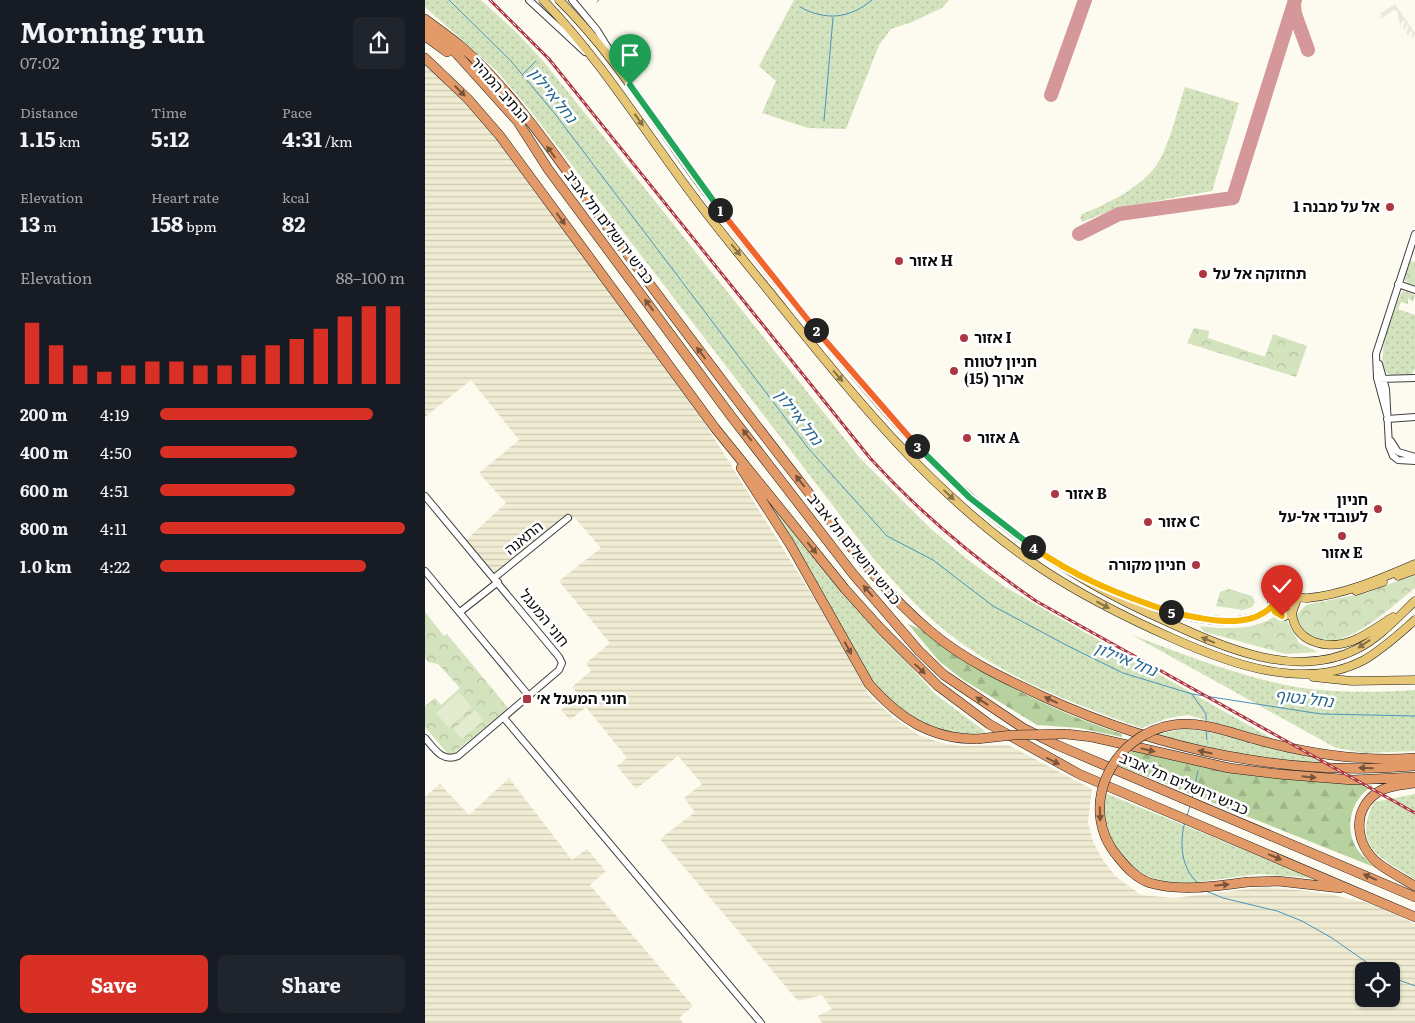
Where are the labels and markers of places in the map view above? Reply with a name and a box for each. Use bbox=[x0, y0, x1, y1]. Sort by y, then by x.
pin bbox=[609, 34, 651, 85]
place label: אל על מבנה 1 bbox=[1293, 194, 1380, 217]
pin: 1 bbox=[707, 198, 733, 222]
marker: אל על מבנה 1 bbox=[1384, 201, 1396, 213]
place label: אזור H bbox=[909, 248, 953, 271]
marker: אזור H bbox=[893, 255, 905, 267]
place label: תחזוקה אל על bbox=[1213, 261, 1307, 284]
marker: תחזוקה אל על bbox=[1197, 268, 1209, 280]
pin: 2 bbox=[803, 318, 829, 342]
place label: אזור I bbox=[974, 325, 1012, 348]
marker: אזור I bbox=[958, 332, 970, 344]
place label: חניון לטווח ארוך (15) bbox=[964, 349, 1037, 389]
marker: חניון לטווח ארוך (15) bbox=[948, 365, 960, 377]
place label: אזור A bbox=[977, 425, 1021, 448]
marker: אזור A bbox=[961, 432, 973, 444]
pin: 3 bbox=[905, 434, 929, 458]
place label: אזור B bbox=[1065, 481, 1107, 504]
place label: חניון לעובדי אל-על bbox=[1279, 487, 1368, 527]
marker: אזור B bbox=[1049, 488, 1061, 500]
marker: חניון לעובדי אל-על bbox=[1372, 503, 1384, 515]
place label: אזור C bbox=[1158, 509, 1200, 532]
marker: אזור C bbox=[1142, 516, 1154, 528]
marker: אזור E bbox=[1336, 530, 1348, 542]
pin: 4 bbox=[1021, 534, 1045, 560]
place label: אזור E bbox=[1321, 540, 1363, 563]
place label: חניון מקורה bbox=[1108, 552, 1186, 575]
marker: חניון מקורה bbox=[1190, 559, 1202, 571]
pin bbox=[1261, 565, 1303, 616]
pin: 5 bbox=[1159, 600, 1183, 624]
place label: חוני המעגל א׳ bbox=[537, 686, 627, 709]
marker: חוני המעגל א׳ bbox=[521, 693, 533, 705]

